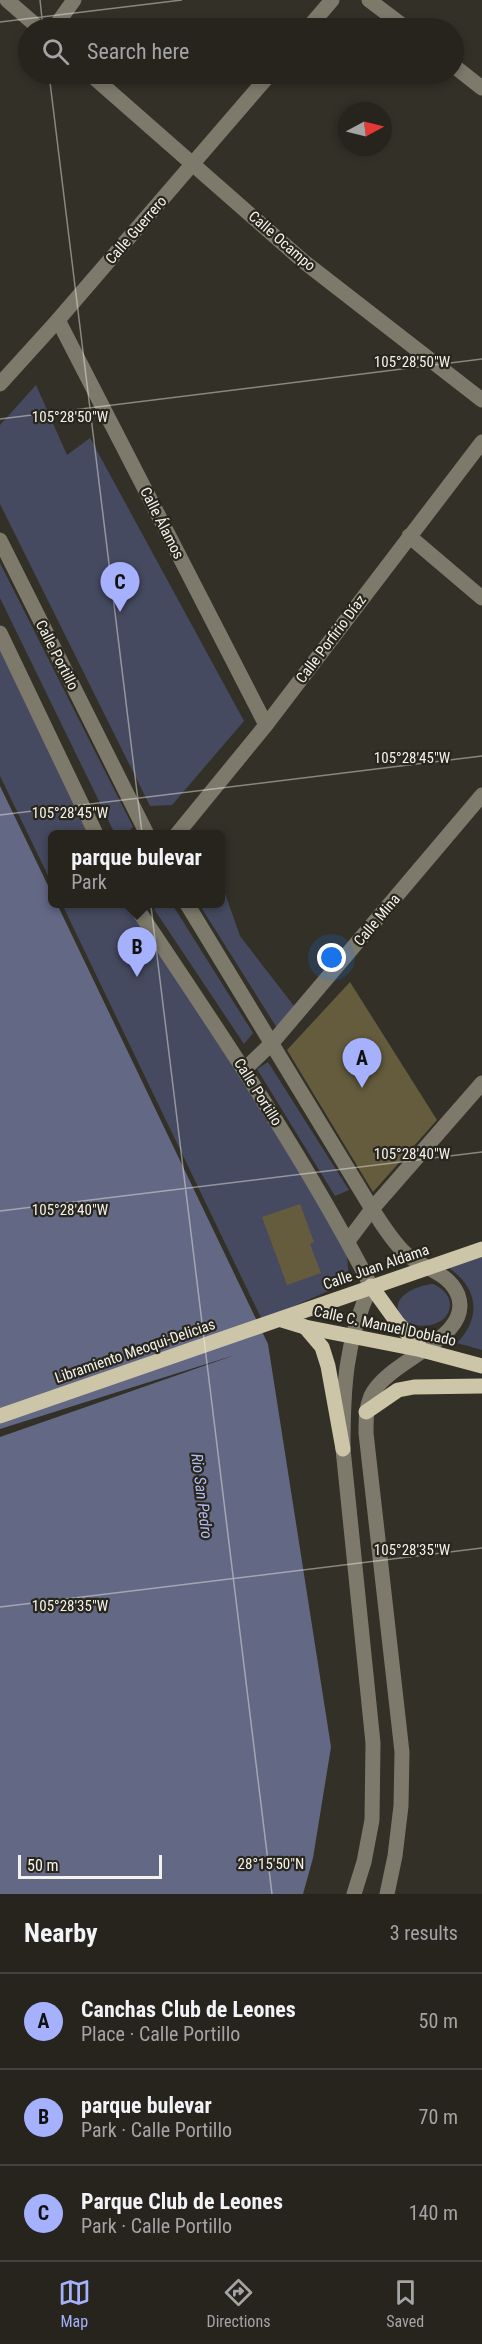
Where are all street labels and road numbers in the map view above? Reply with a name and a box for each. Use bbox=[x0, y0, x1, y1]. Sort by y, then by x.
street label: Calle Guerrero bbox=[102, 192, 170, 268]
street label: Calle Ocampo bbox=[245, 207, 319, 275]
street label: Calle Álamos bbox=[136, 484, 188, 562]
street label: Calle Porfirio Díaz bbox=[292, 591, 370, 687]
street label: Calle Portillo bbox=[32, 617, 82, 693]
street label: Calle Mina bbox=[350, 890, 404, 950]
street label: Calle Portillo bbox=[230, 1055, 286, 1129]
street label: Calle Juan Aldama bbox=[321, 1240, 431, 1294]
street label: Calle C. Manuel Doblado bbox=[312, 1302, 458, 1350]
street label: Libramiento Meoqui-Delicias bbox=[52, 1315, 218, 1387]

